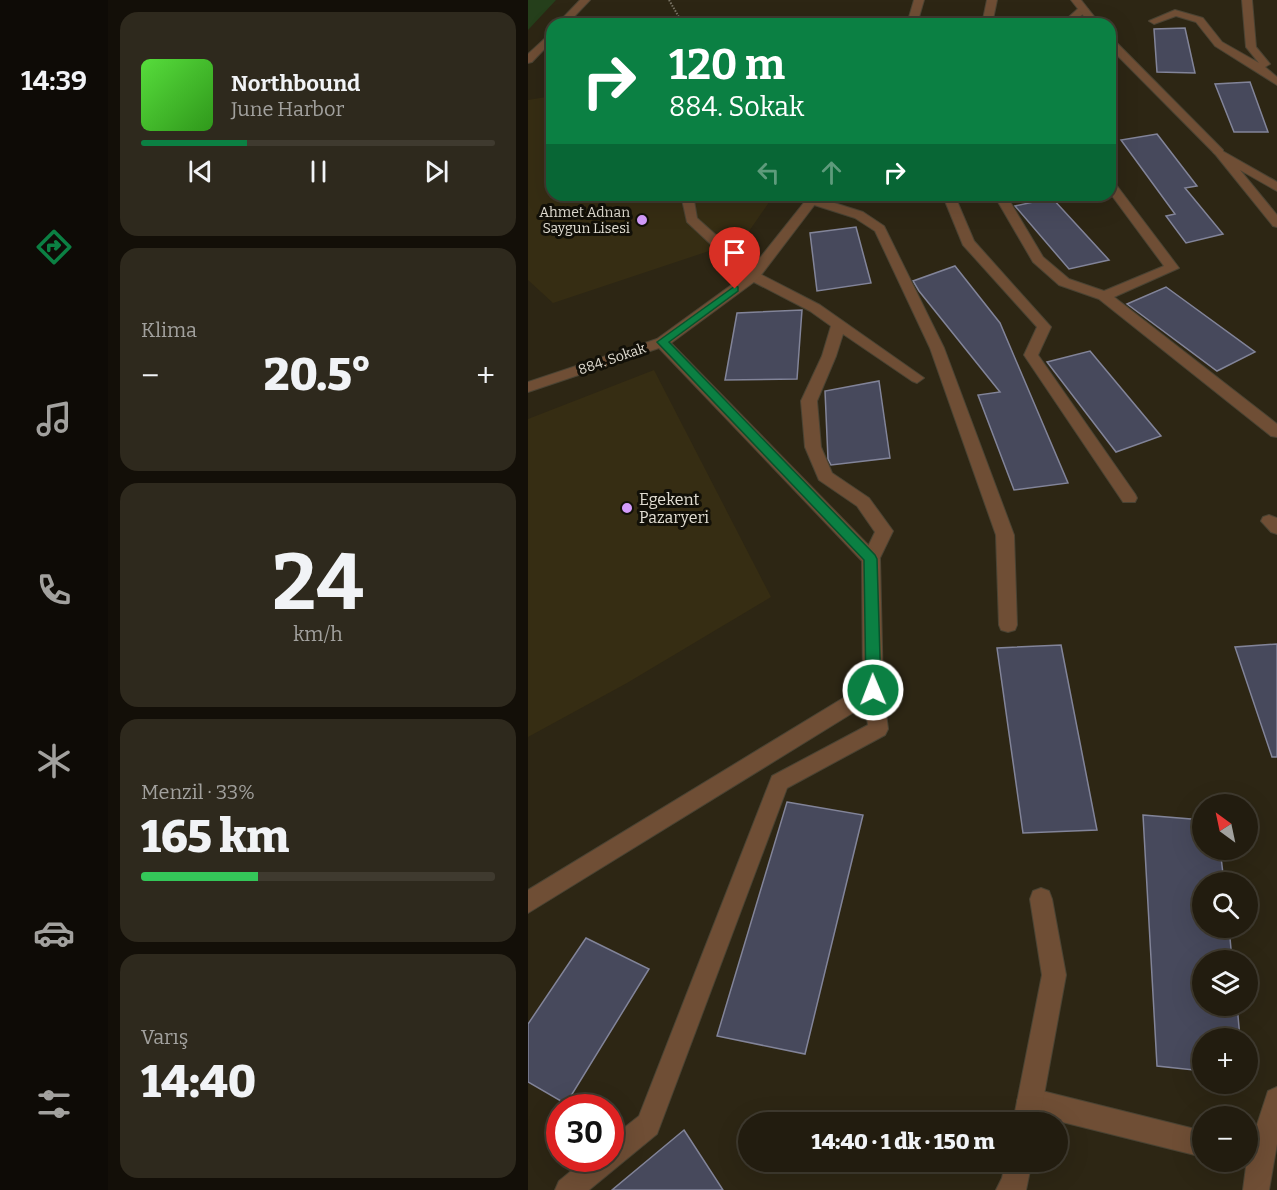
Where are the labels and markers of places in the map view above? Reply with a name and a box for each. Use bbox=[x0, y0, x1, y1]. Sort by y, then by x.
place label: Ahmet Adnan Saygun Lisesi bbox=[539, 204, 630, 237]
marker: Ahmet Adnan Saygun Lisesi bbox=[635, 213, 649, 227]
pin bbox=[709, 227, 760, 289]
place label: Egekent Pazaryeri bbox=[639, 490, 709, 527]
marker: Egekent Pazaryeri bbox=[620, 501, 634, 515]

